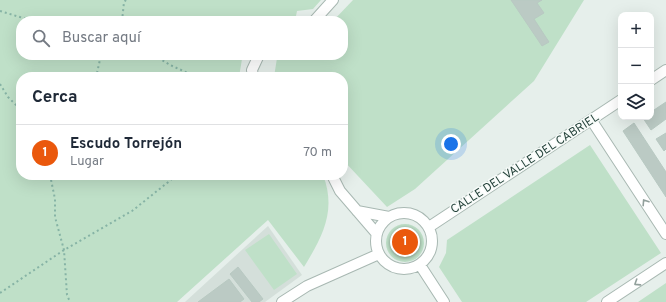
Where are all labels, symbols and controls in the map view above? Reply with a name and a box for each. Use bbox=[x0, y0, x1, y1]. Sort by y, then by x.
map controls bbox=[618, 12, 654, 120]
button: + bbox=[618, 12, 654, 48]
search box bbox=[16, 16, 348, 60]
icon: search bbox=[30, 27, 52, 49]
text: Buscar aquí bbox=[62, 29, 141, 48]
button: − bbox=[618, 48, 654, 84]
button: layers bbox=[618, 84, 654, 120]
text: Cerca bbox=[32, 87, 78, 109]
street label: CALLE DEL VALLE DEL CABRIEL bbox=[448, 110, 603, 218]
your location bbox=[441, 134, 461, 154]
text: Escudo Torrejón bbox=[70, 135, 182, 154]
text: 1 bbox=[42, 145, 48, 161]
text: 70 m bbox=[303, 145, 332, 161]
text: Lugar bbox=[70, 154, 104, 170]
one-way arrow bbox=[642, 199, 649, 206]
pin: 1 bbox=[392, 227, 418, 257]
one-way arrow bbox=[634, 278, 641, 285]

